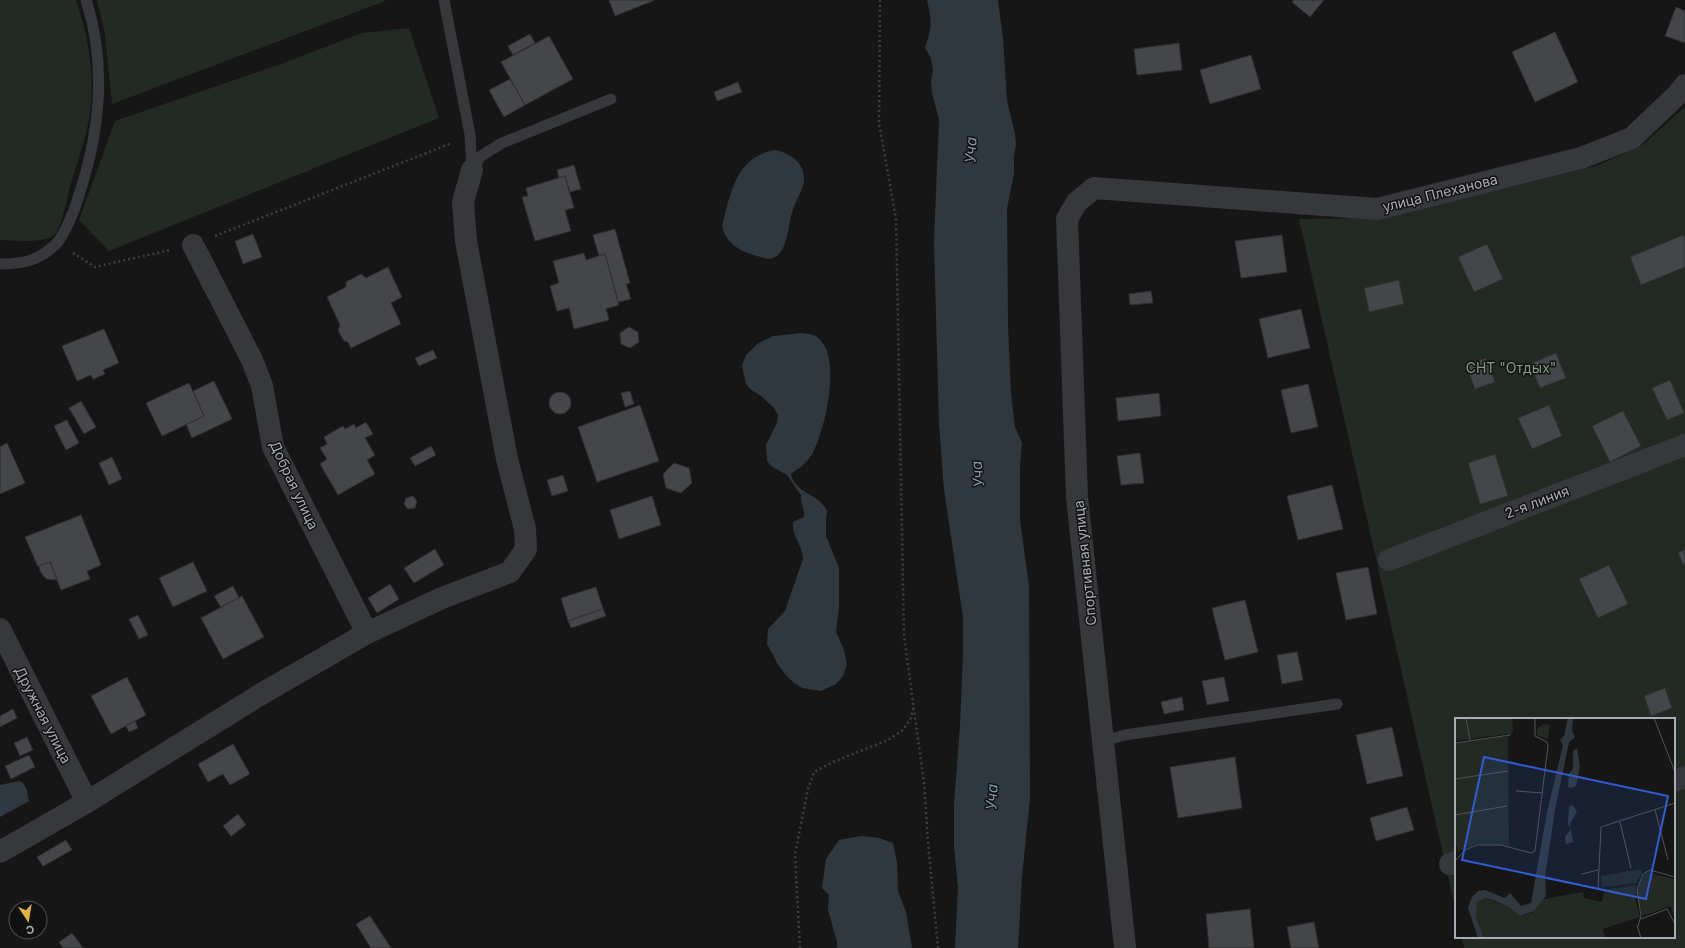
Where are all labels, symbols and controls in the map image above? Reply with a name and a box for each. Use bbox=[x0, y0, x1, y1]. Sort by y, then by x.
water label: Уча bbox=[961, 137, 980, 163]
street label: улица Плеханова bbox=[1381, 170, 1499, 215]
park label: СНТ "Отдых" bbox=[1466, 359, 1556, 376]
street label: Добрая улица bbox=[266, 438, 322, 532]
water label: Уча bbox=[966, 460, 989, 488]
street label: 2-я линия bbox=[1502, 482, 1571, 522]
street label: Спортивная улица bbox=[1069, 500, 1100, 627]
street label: Дружная улица bbox=[12, 663, 75, 766]
inset map bbox=[1455, 718, 1675, 938]
water label: Уча bbox=[982, 784, 1001, 810]
north arrow bbox=[8, 900, 48, 940]
text: С bbox=[25, 922, 36, 937]

